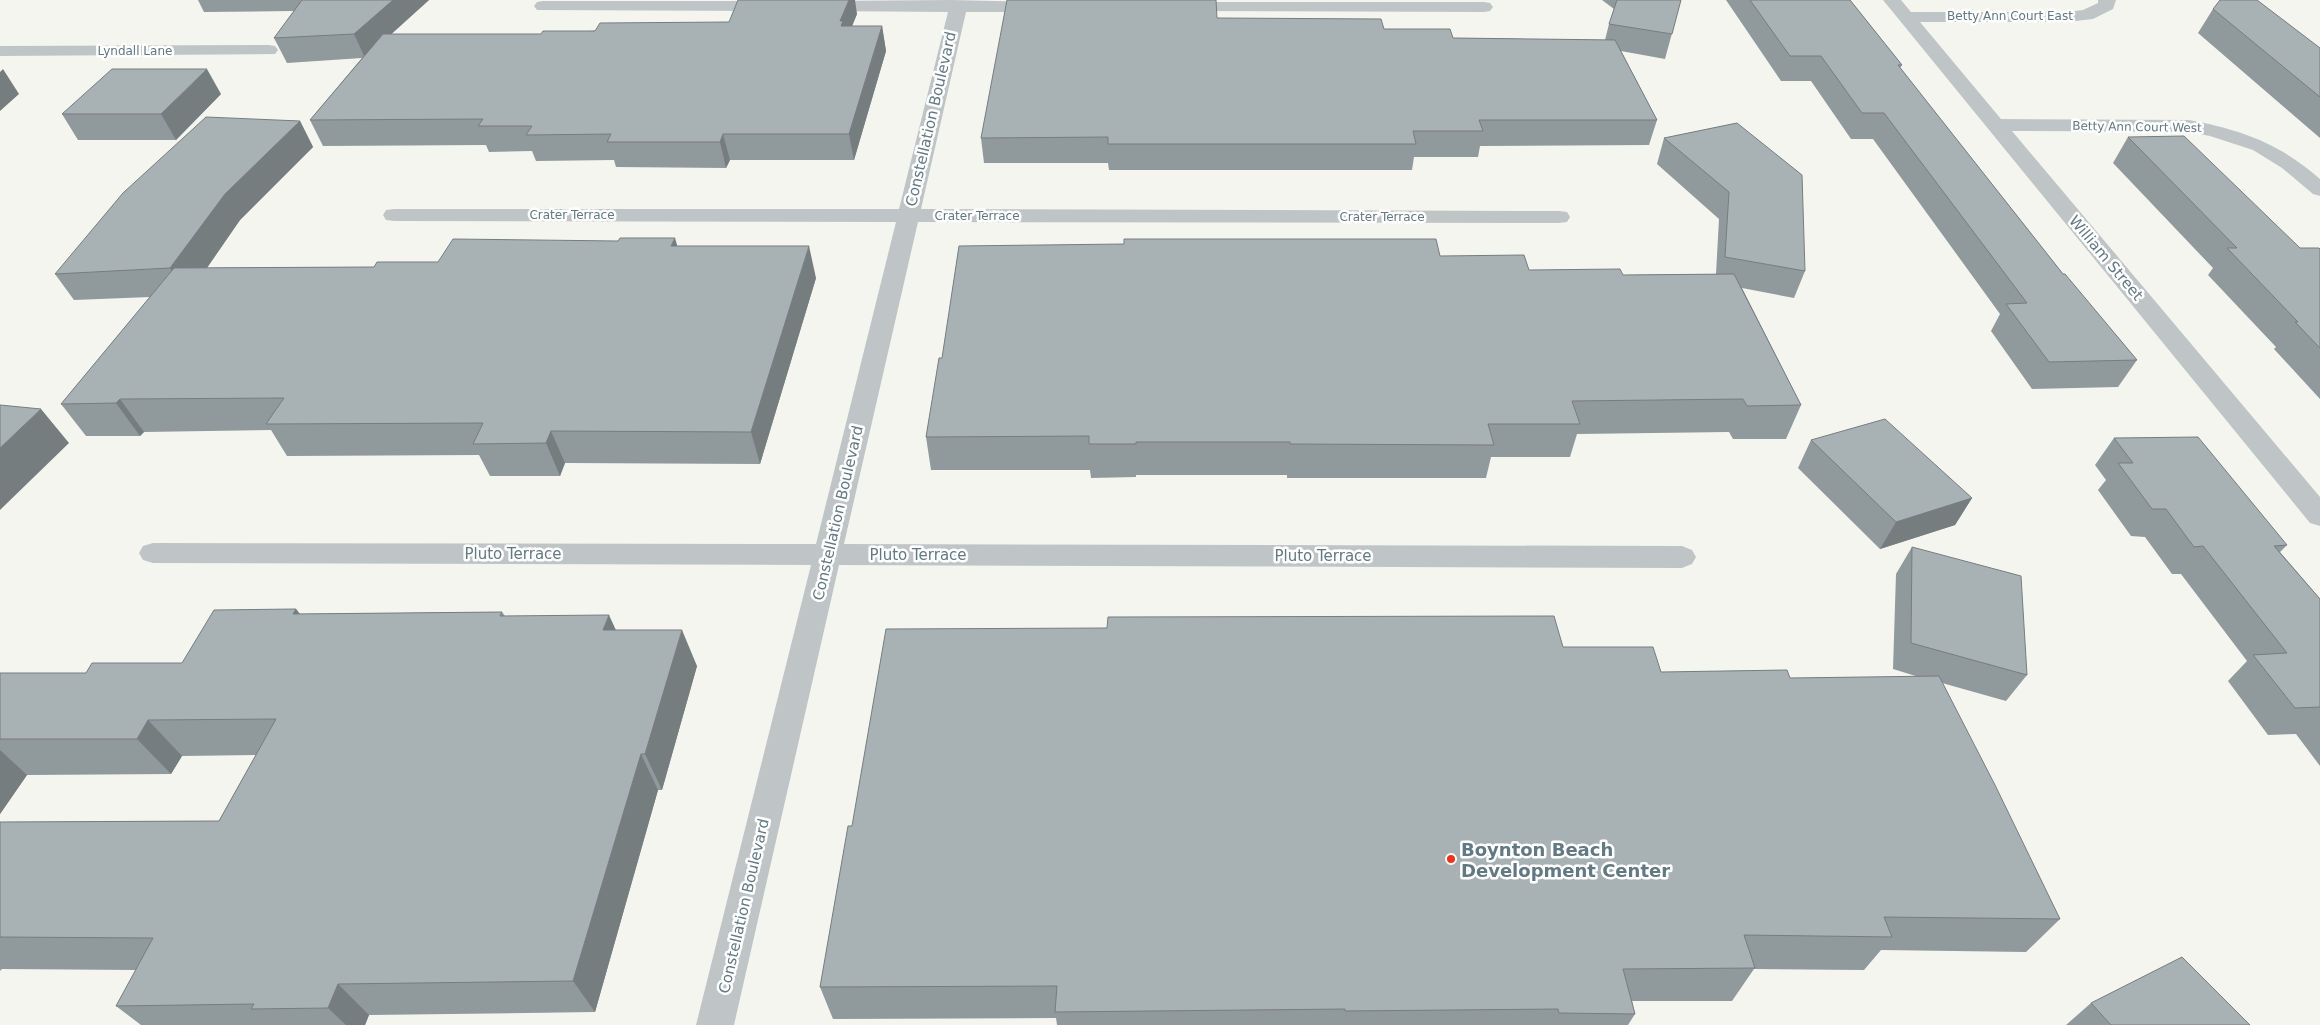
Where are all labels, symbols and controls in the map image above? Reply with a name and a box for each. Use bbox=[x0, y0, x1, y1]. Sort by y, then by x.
street label: Betty Ann Court East bbox=[1947, 9, 2073, 23]
street label: Constellation Boulevard bbox=[902, 30, 960, 208]
street label: Lyndall Lane bbox=[98, 44, 172, 58]
street label: Betty Ann Court West bbox=[2072, 119, 2202, 135]
street label: Crater Terrace bbox=[529, 208, 615, 222]
street label: Crater Terrace bbox=[934, 209, 1020, 223]
street label: Crater Terrace bbox=[1339, 210, 1425, 224]
street label: William Street bbox=[2065, 212, 2147, 304]
street label: Constellation Boulevard bbox=[809, 424, 867, 602]
street label: Pluto Terrace bbox=[464, 545, 562, 563]
street label: Pluto Terrace bbox=[869, 546, 967, 564]
street label: Pluto Terrace bbox=[1274, 547, 1372, 565]
street label: Constellation Boulevard bbox=[715, 817, 773, 995]
place label: Boynton Beach Development Center bbox=[1461, 839, 1670, 881]
marker: Boynton Beach Development Center bbox=[1445, 853, 1457, 865]

